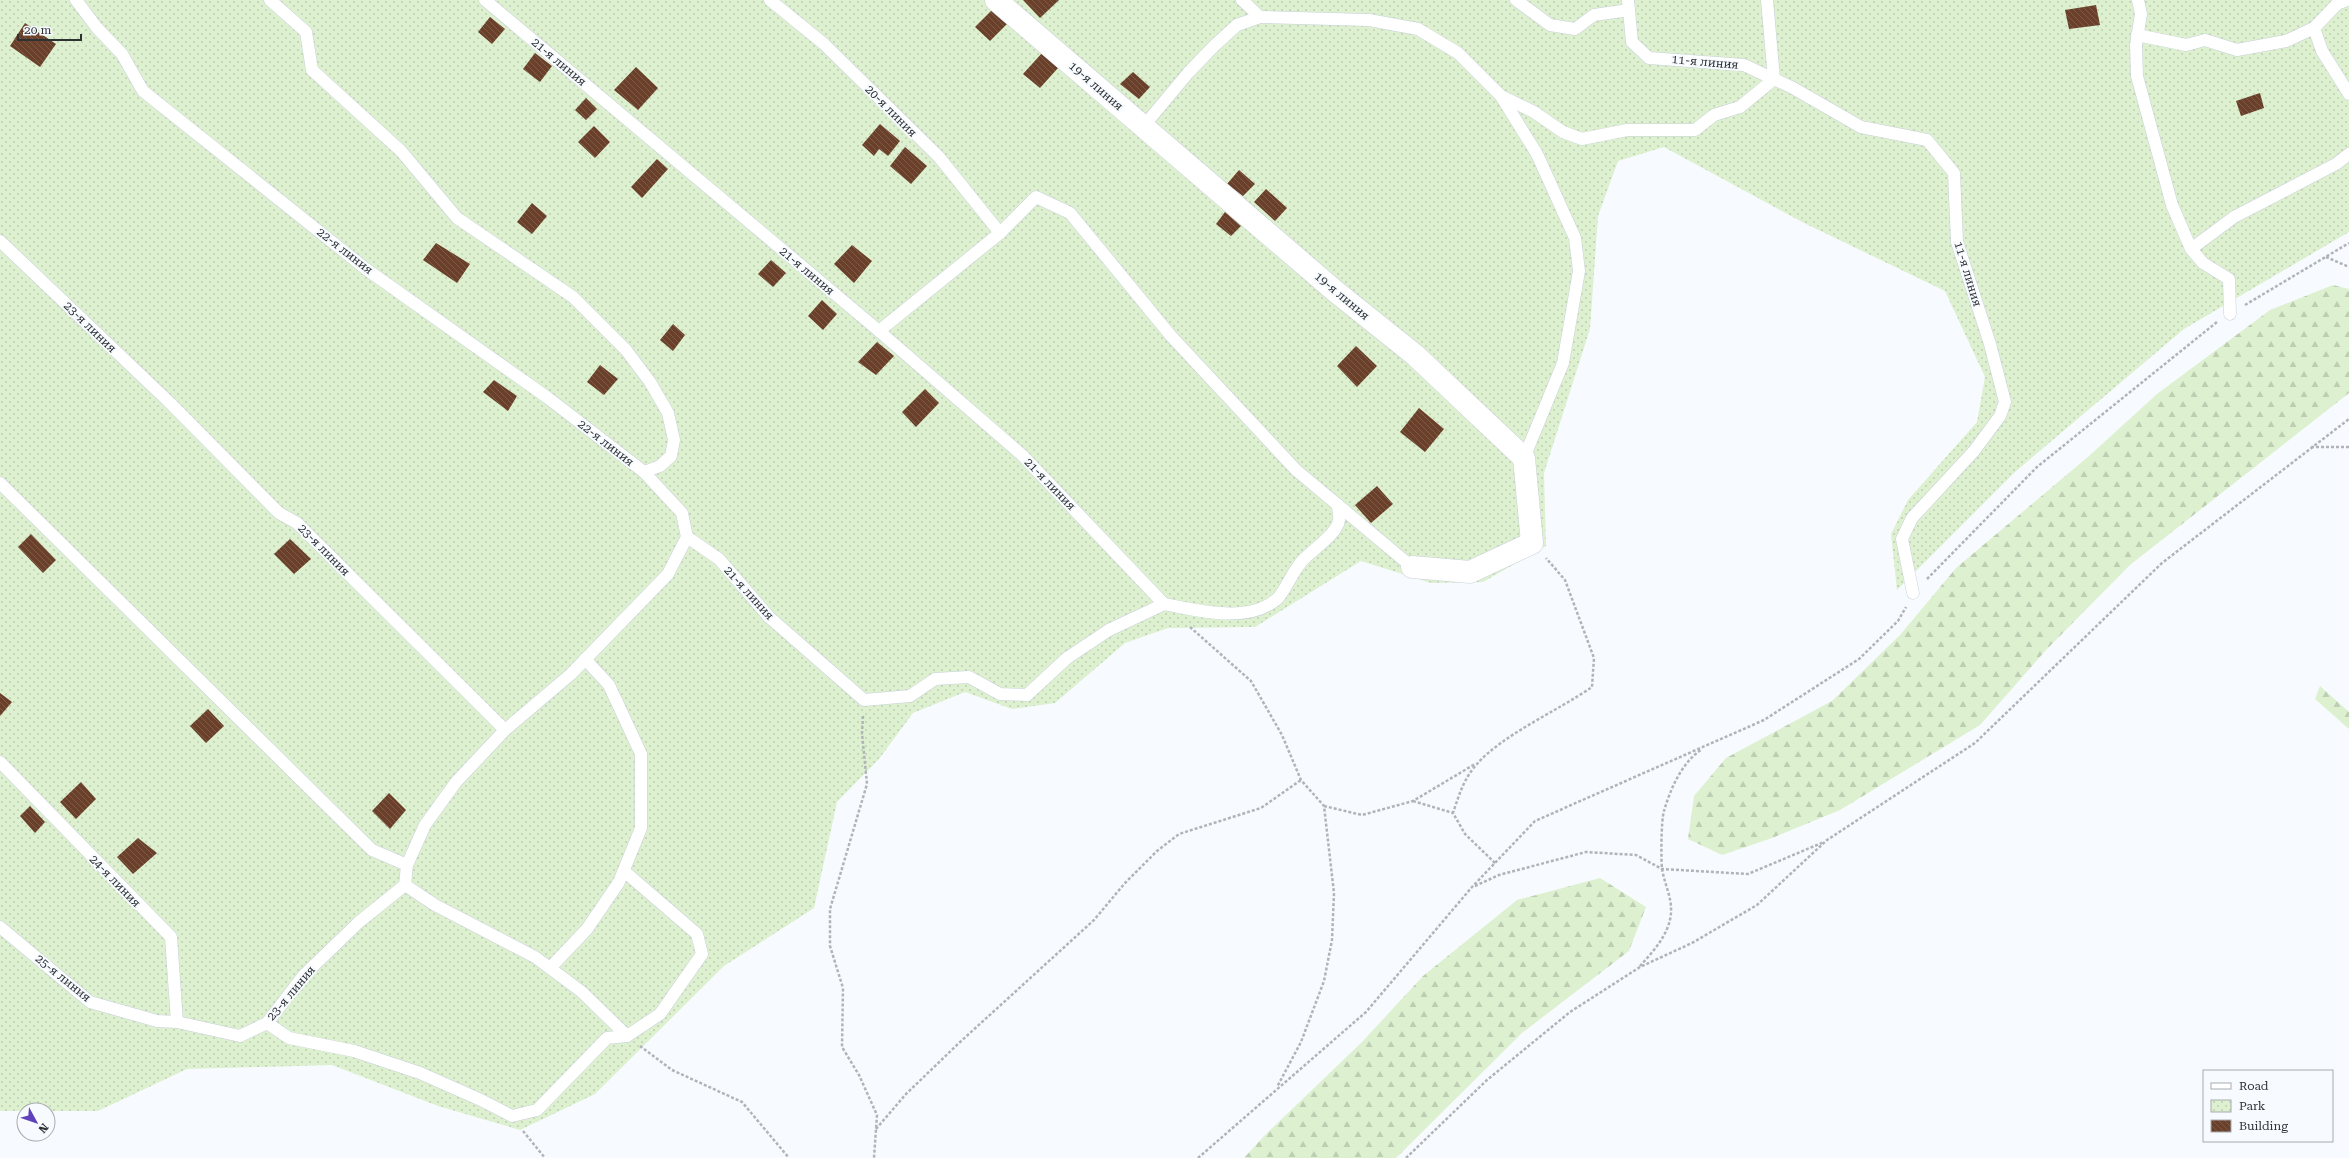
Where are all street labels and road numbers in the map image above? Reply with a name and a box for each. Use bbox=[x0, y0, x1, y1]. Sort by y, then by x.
street label: 21-я линия bbox=[529, 35, 589, 89]
street label: 11-я линия bbox=[1671, 52, 1739, 72]
street label: 19-я линия bbox=[1066, 59, 1126, 113]
street label: 20-я линия bbox=[862, 82, 920, 140]
street label: 22-я линия bbox=[314, 225, 376, 277]
street label: 11-я линия bbox=[1952, 240, 1985, 308]
street label: 21-я линия bbox=[777, 244, 837, 298]
street label: 19-я линия bbox=[1312, 269, 1372, 323]
street label: 23-я линия bbox=[61, 299, 119, 355]
street label: 22-я линия bbox=[575, 417, 637, 469]
street label: 21-я линия bbox=[1022, 455, 1078, 513]
street label: 23-я линия bbox=[295, 521, 353, 579]
street label: 21-я линия bbox=[721, 563, 777, 623]
street label: 24-я линия bbox=[87, 852, 143, 910]
street label: 25-я линия bbox=[33, 951, 94, 1005]
street label: 23-я линия bbox=[264, 963, 318, 1023]

